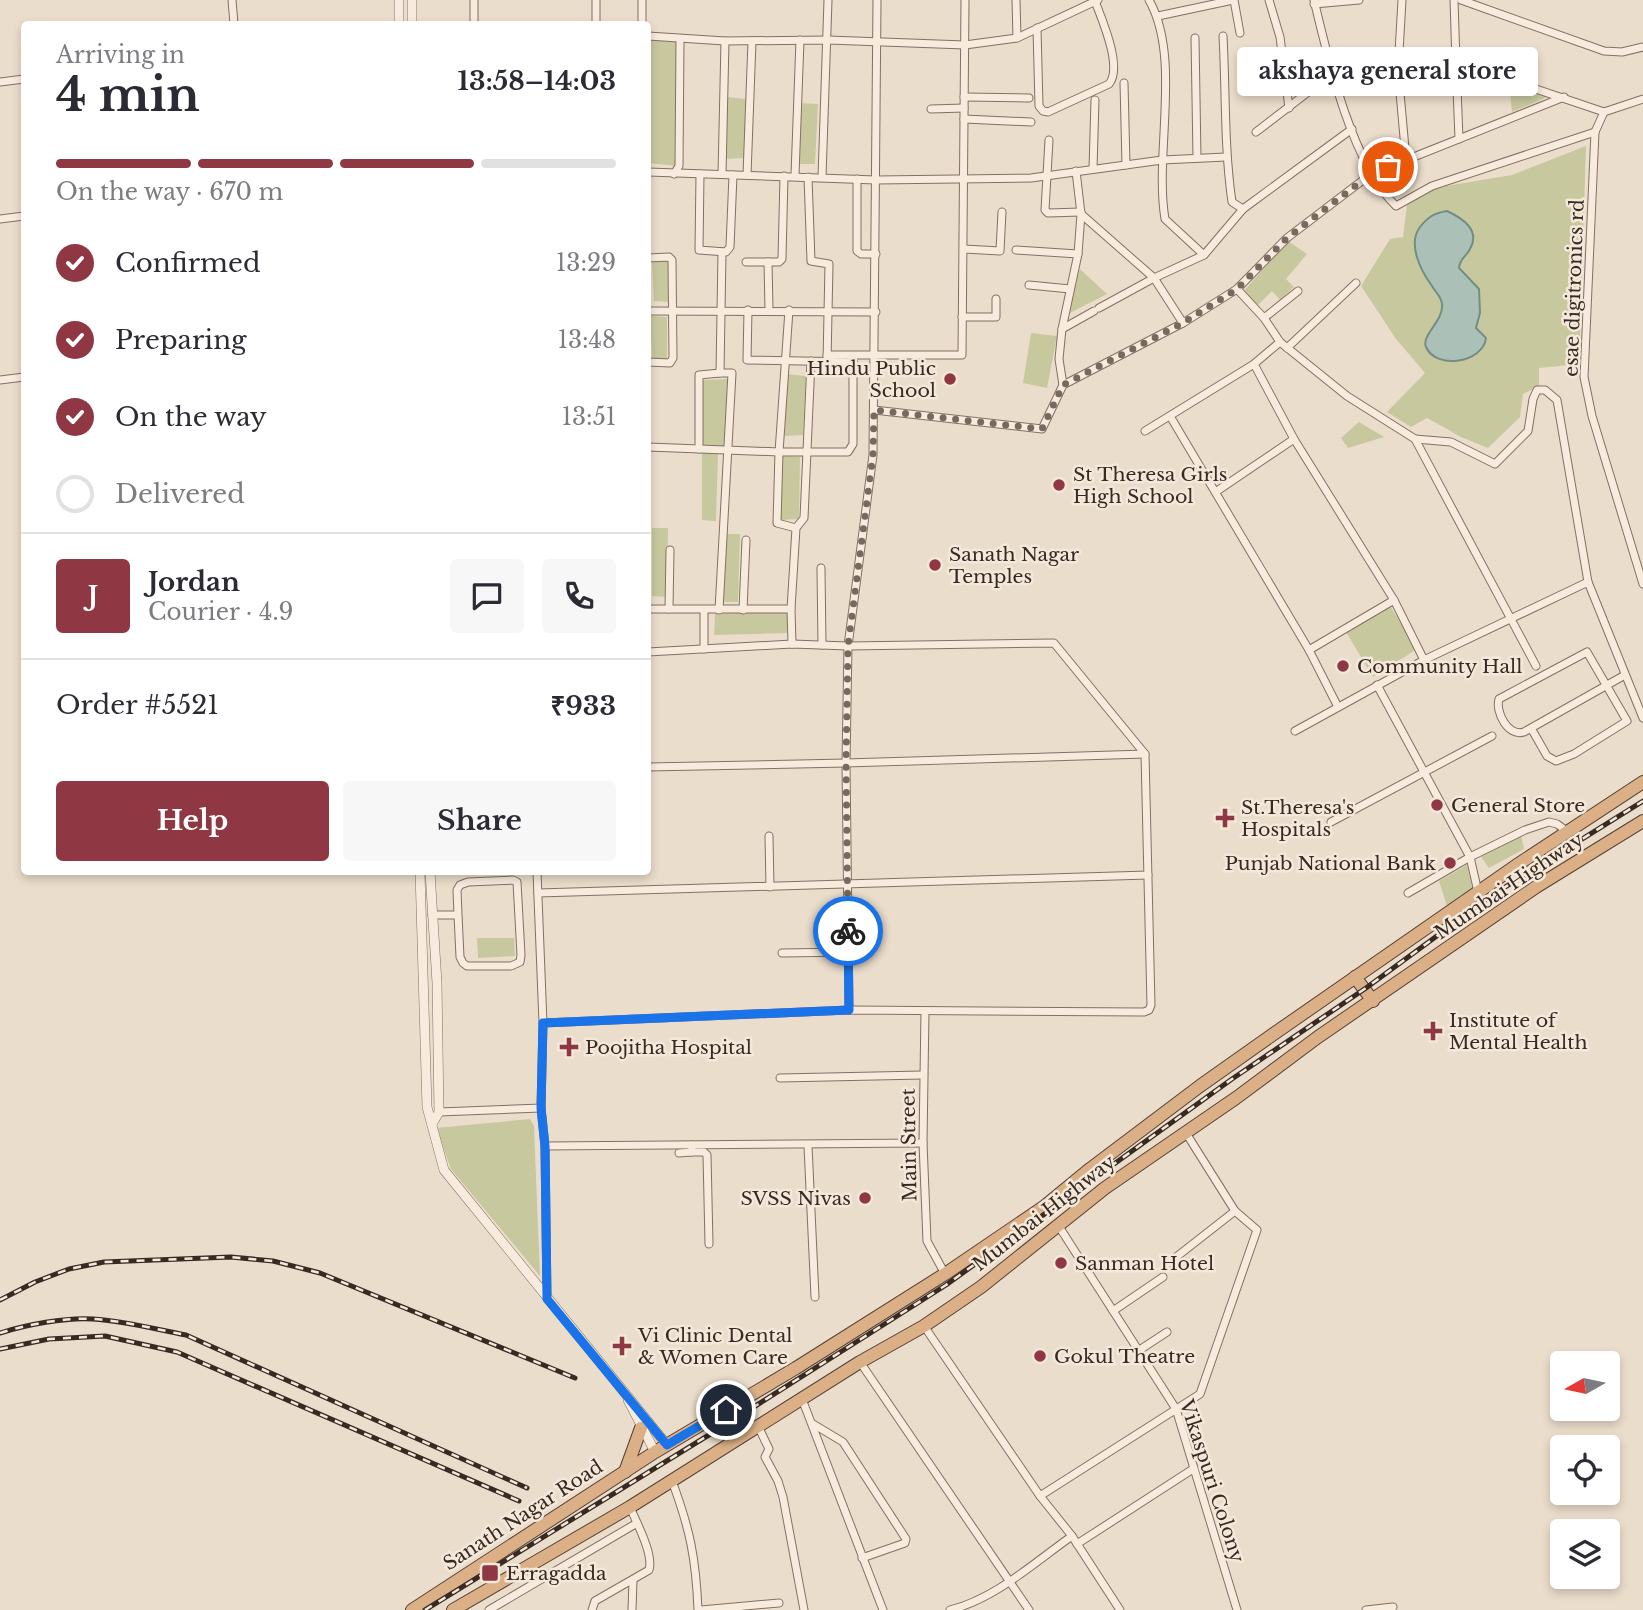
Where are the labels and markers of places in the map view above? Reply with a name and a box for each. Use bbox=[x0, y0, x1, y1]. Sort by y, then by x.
callout: akshaya general store bbox=[1238, 48, 1538, 97]
pin bbox=[1358, 137, 1418, 197]
place label: Hindu Public School bbox=[807, 357, 936, 402]
marker: Hindu Public School bbox=[942, 371, 958, 387]
place label: St Theresa Girls High School bbox=[1073, 463, 1227, 508]
marker: St Theresa Girls High School bbox=[1051, 477, 1067, 493]
place label: Sanath Nagar Temples bbox=[949, 543, 1079, 588]
marker: Sanath Nagar Temples bbox=[927, 557, 943, 573]
place label: Community Hall bbox=[1357, 655, 1522, 678]
marker: Community Hall bbox=[1335, 658, 1351, 674]
place label: General Store bbox=[1451, 794, 1585, 817]
place label: St.Theresa's Hospitals bbox=[1241, 796, 1354, 841]
marker: General Store bbox=[1429, 797, 1445, 813]
marker: St.Theresa's Hospitals bbox=[1215, 808, 1235, 828]
place label: Punjab National Bank bbox=[1225, 852, 1436, 875]
marker: Punjab National Bank bbox=[1442, 855, 1458, 871]
place label: Institute of Mental Health bbox=[1449, 1009, 1588, 1054]
marker: Institute of Mental Health bbox=[1423, 1021, 1443, 1041]
place label: Poojitha Hospital bbox=[585, 1036, 752, 1059]
marker: Poojitha Hospital bbox=[559, 1037, 579, 1057]
place label: SVSS Nivas bbox=[740, 1187, 851, 1210]
marker: SVSS Nivas bbox=[857, 1190, 873, 1206]
place label: Sanman Hotel bbox=[1075, 1252, 1214, 1275]
marker: Sanman Hotel bbox=[1053, 1255, 1069, 1271]
place label: Vi Clinic Dental & Women Care bbox=[637, 1324, 792, 1369]
marker: Vi Clinic Dental & Women Care bbox=[612, 1336, 632, 1356]
place label: Gokul Theatre bbox=[1054, 1345, 1195, 1368]
marker: Gokul Theatre bbox=[1032, 1348, 1048, 1364]
pin bbox=[696, 1380, 756, 1440]
place label: Erragadda bbox=[506, 1562, 607, 1585]
marker: Erragadda bbox=[480, 1563, 500, 1583]

